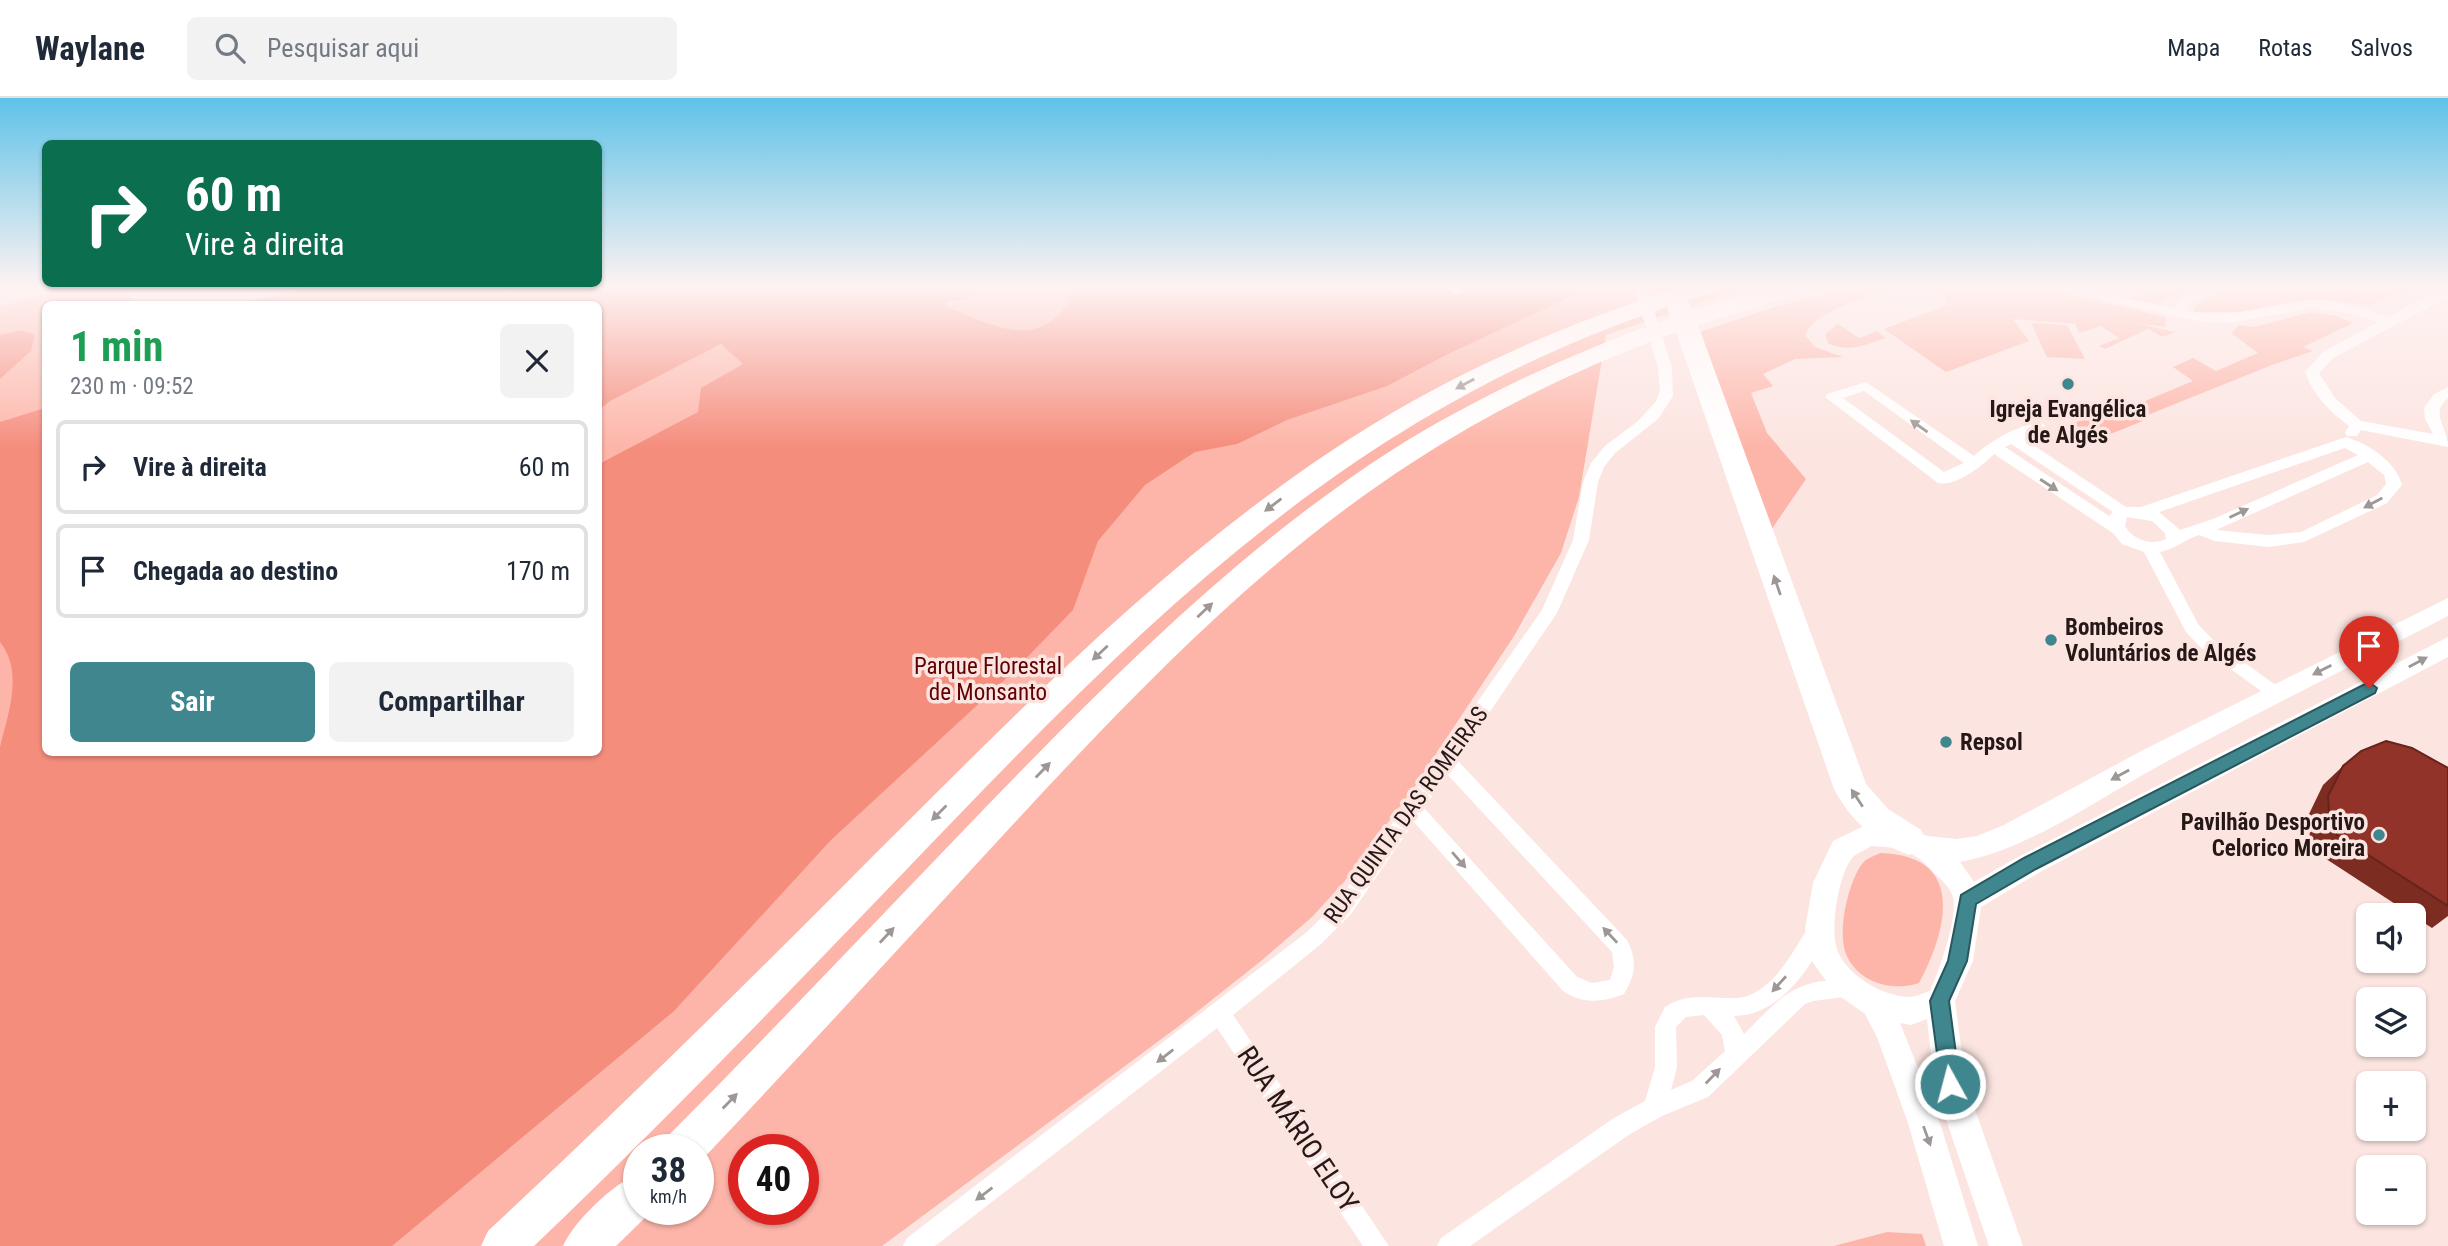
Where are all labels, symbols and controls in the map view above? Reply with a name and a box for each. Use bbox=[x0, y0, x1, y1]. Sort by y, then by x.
search box bbox=[187, 17, 677, 80]
text: Waylane bbox=[35, 29, 145, 68]
icon: search bbox=[211, 29, 249, 67]
text: Pesquisar aqui bbox=[267, 33, 419, 63]
text: Mapa bbox=[2167, 34, 2220, 62]
text: Rotas bbox=[2258, 34, 2312, 62]
text: Salvos bbox=[2350, 34, 2413, 62]
text: 60 m bbox=[185, 166, 282, 223]
icon: right bbox=[70, 168, 161, 259]
text: Vire à direita bbox=[185, 225, 345, 263]
text: 1 min bbox=[70, 322, 163, 371]
button: close bbox=[500, 324, 574, 398]
text: 230 m · 09:52 bbox=[70, 373, 194, 400]
marker: Igreja Evangélica de Algés bbox=[2060, 376, 2076, 392]
one-way arrow bbox=[1455, 378, 1475, 389]
place label: Igreja Evangélica de Algés bbox=[1990, 396, 2147, 449]
one-way arrow bbox=[1910, 419, 1928, 433]
icon: right bbox=[74, 448, 112, 486]
text: Vire à direita bbox=[133, 452, 267, 482]
text: 60 m bbox=[519, 452, 570, 482]
one-way arrow bbox=[2039, 478, 2059, 491]
one-way arrow bbox=[2363, 497, 2382, 509]
one-way arrow bbox=[1264, 498, 1282, 512]
one-way arrow bbox=[2229, 508, 2249, 519]
icon: arrive bbox=[74, 552, 112, 590]
text: Chegada ao destino bbox=[133, 556, 338, 586]
text: 170 m bbox=[506, 556, 570, 586]
one-way arrow bbox=[1771, 575, 1782, 596]
one-way arrow bbox=[1196, 603, 1213, 619]
place label: Bombeiros Voluntários de Algés bbox=[2065, 614, 2256, 667]
pin bbox=[2339, 616, 2399, 688]
icon: arrive bbox=[2350, 627, 2388, 665]
marker: Bombeiros Voluntários de Algés bbox=[2043, 632, 2059, 648]
one-way arrow bbox=[1092, 645, 1109, 661]
park label: Parque Florestal de Monsanto bbox=[914, 653, 1062, 706]
one-way arrow bbox=[2408, 657, 2428, 668]
button: Sair bbox=[70, 662, 315, 742]
button: Compartilhar bbox=[329, 662, 574, 742]
one-way arrow bbox=[2311, 663, 2331, 675]
street label: RUA QUINTA DAS ROMEIRAS bbox=[1318, 702, 1494, 928]
place label: Repsol bbox=[1960, 729, 2023, 756]
marker: Repsol bbox=[1938, 734, 1954, 750]
one-way arrow bbox=[1034, 762, 1050, 779]
one-way arrow bbox=[2110, 769, 2129, 781]
one-way arrow bbox=[1850, 788, 1863, 808]
one-way arrow bbox=[931, 804, 947, 821]
place label: Pavilhão Desportivo Celorico Moreira bbox=[2181, 809, 2365, 862]
marker: Pavilhão Desportivo Celorico Moreira bbox=[2371, 827, 2387, 843]
one-way arrow bbox=[1451, 851, 1467, 869]
map controls bbox=[2356, 903, 2426, 1225]
button: sound bbox=[2356, 903, 2426, 973]
one-way arrow bbox=[1602, 926, 1618, 944]
one-way arrow bbox=[878, 927, 895, 944]
one-way arrow bbox=[1772, 975, 1788, 992]
button: layers bbox=[2356, 987, 2426, 1057]
street label: RUA MÁRIO ELOY bbox=[1230, 1040, 1366, 1218]
position arrow bbox=[1913, 1047, 1987, 1121]
one-way arrow bbox=[1157, 1048, 1175, 1063]
one-way arrow bbox=[1704, 1068, 1720, 1085]
button: + bbox=[2356, 1071, 2426, 1141]
one-way arrow bbox=[722, 1093, 738, 1110]
one-way arrow bbox=[1922, 1125, 1933, 1146]
speed limit sign: 40 bbox=[728, 1134, 819, 1225]
text: 38 bbox=[651, 1150, 686, 1191]
button: − bbox=[2356, 1155, 2426, 1225]
text: km/h bbox=[650, 1186, 687, 1207]
one-way arrow bbox=[975, 1186, 993, 1200]

